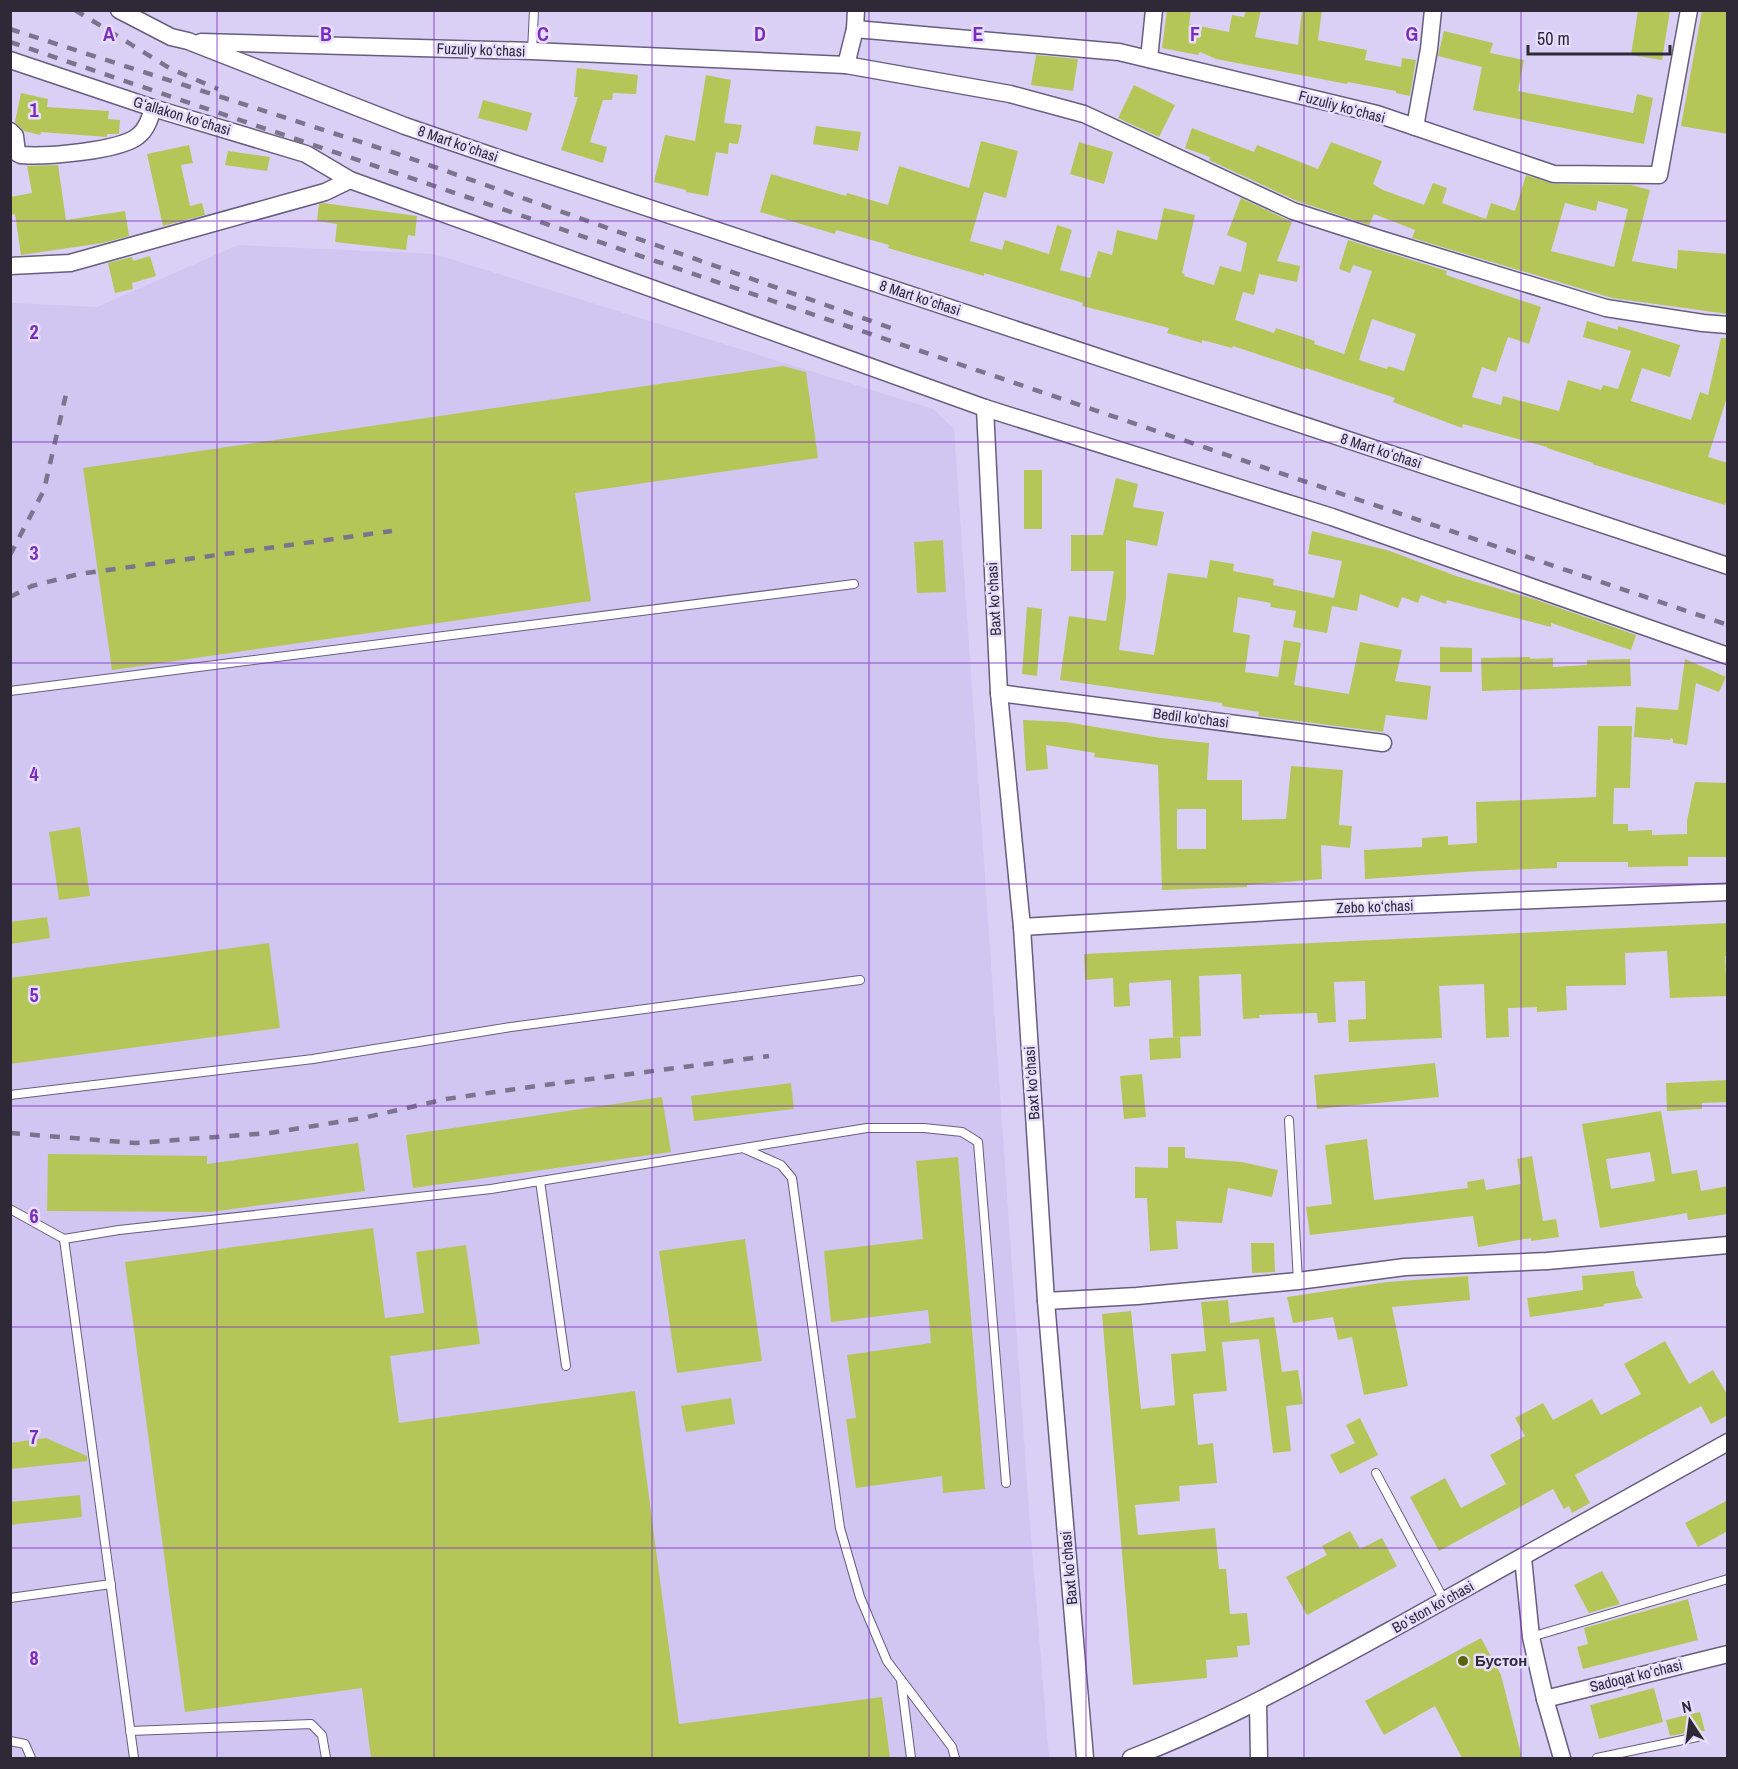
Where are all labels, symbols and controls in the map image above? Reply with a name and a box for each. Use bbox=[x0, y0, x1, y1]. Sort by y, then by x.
scale bar bbox=[1528, 18, 1670, 56]
text: A bbox=[103, 20, 115, 47]
text: B bbox=[320, 20, 332, 47]
text: C bbox=[537, 20, 549, 47]
text: D bbox=[754, 20, 766, 47]
text: E bbox=[973, 20, 984, 47]
text: F bbox=[1190, 20, 1200, 47]
text: G bbox=[1406, 20, 1418, 47]
text: 50 m bbox=[1537, 26, 1570, 51]
street label: Fuzuliy koʻchasi bbox=[436, 37, 526, 62]
street label: Fuzuliy koʻchasi bbox=[1297, 85, 1388, 128]
street label: Gʻallakon koʻchasi bbox=[131, 91, 234, 140]
text: 1 bbox=[29, 96, 39, 123]
street label: 8 Mart koʻchasi bbox=[415, 120, 501, 167]
street label: 8 Mart koʻchasi bbox=[877, 275, 963, 320]
text: 2 bbox=[29, 318, 39, 345]
street label: 8 Mart koʻchasi bbox=[1338, 428, 1424, 473]
text: 3 bbox=[29, 539, 39, 566]
street label: Baxt koʻchasi bbox=[981, 562, 1006, 636]
street label: Bedil ko'chasi bbox=[1152, 702, 1230, 733]
text: 4 bbox=[29, 760, 39, 787]
street label: Zebo koʻchasi bbox=[1336, 895, 1414, 918]
text: 5 bbox=[29, 981, 39, 1008]
street label: Baxt koʻchasi bbox=[1018, 1046, 1045, 1121]
text: 6 bbox=[29, 1202, 39, 1229]
text: 7 bbox=[29, 1423, 39, 1450]
street label: Baxt koʻchasi bbox=[1055, 1530, 1082, 1606]
street label: Boʻston koʻchasi bbox=[1388, 1575, 1478, 1638]
text: 8 bbox=[29, 1644, 39, 1671]
place label: Бустон bbox=[1475, 1650, 1527, 1671]
marker: Бустон bbox=[1456, 1654, 1470, 1668]
street label: Sadoqat koʻchasi bbox=[1587, 1654, 1684, 1697]
north arrow bbox=[1660, 1691, 1720, 1751]
text: N bbox=[1680, 1695, 1694, 1718]

